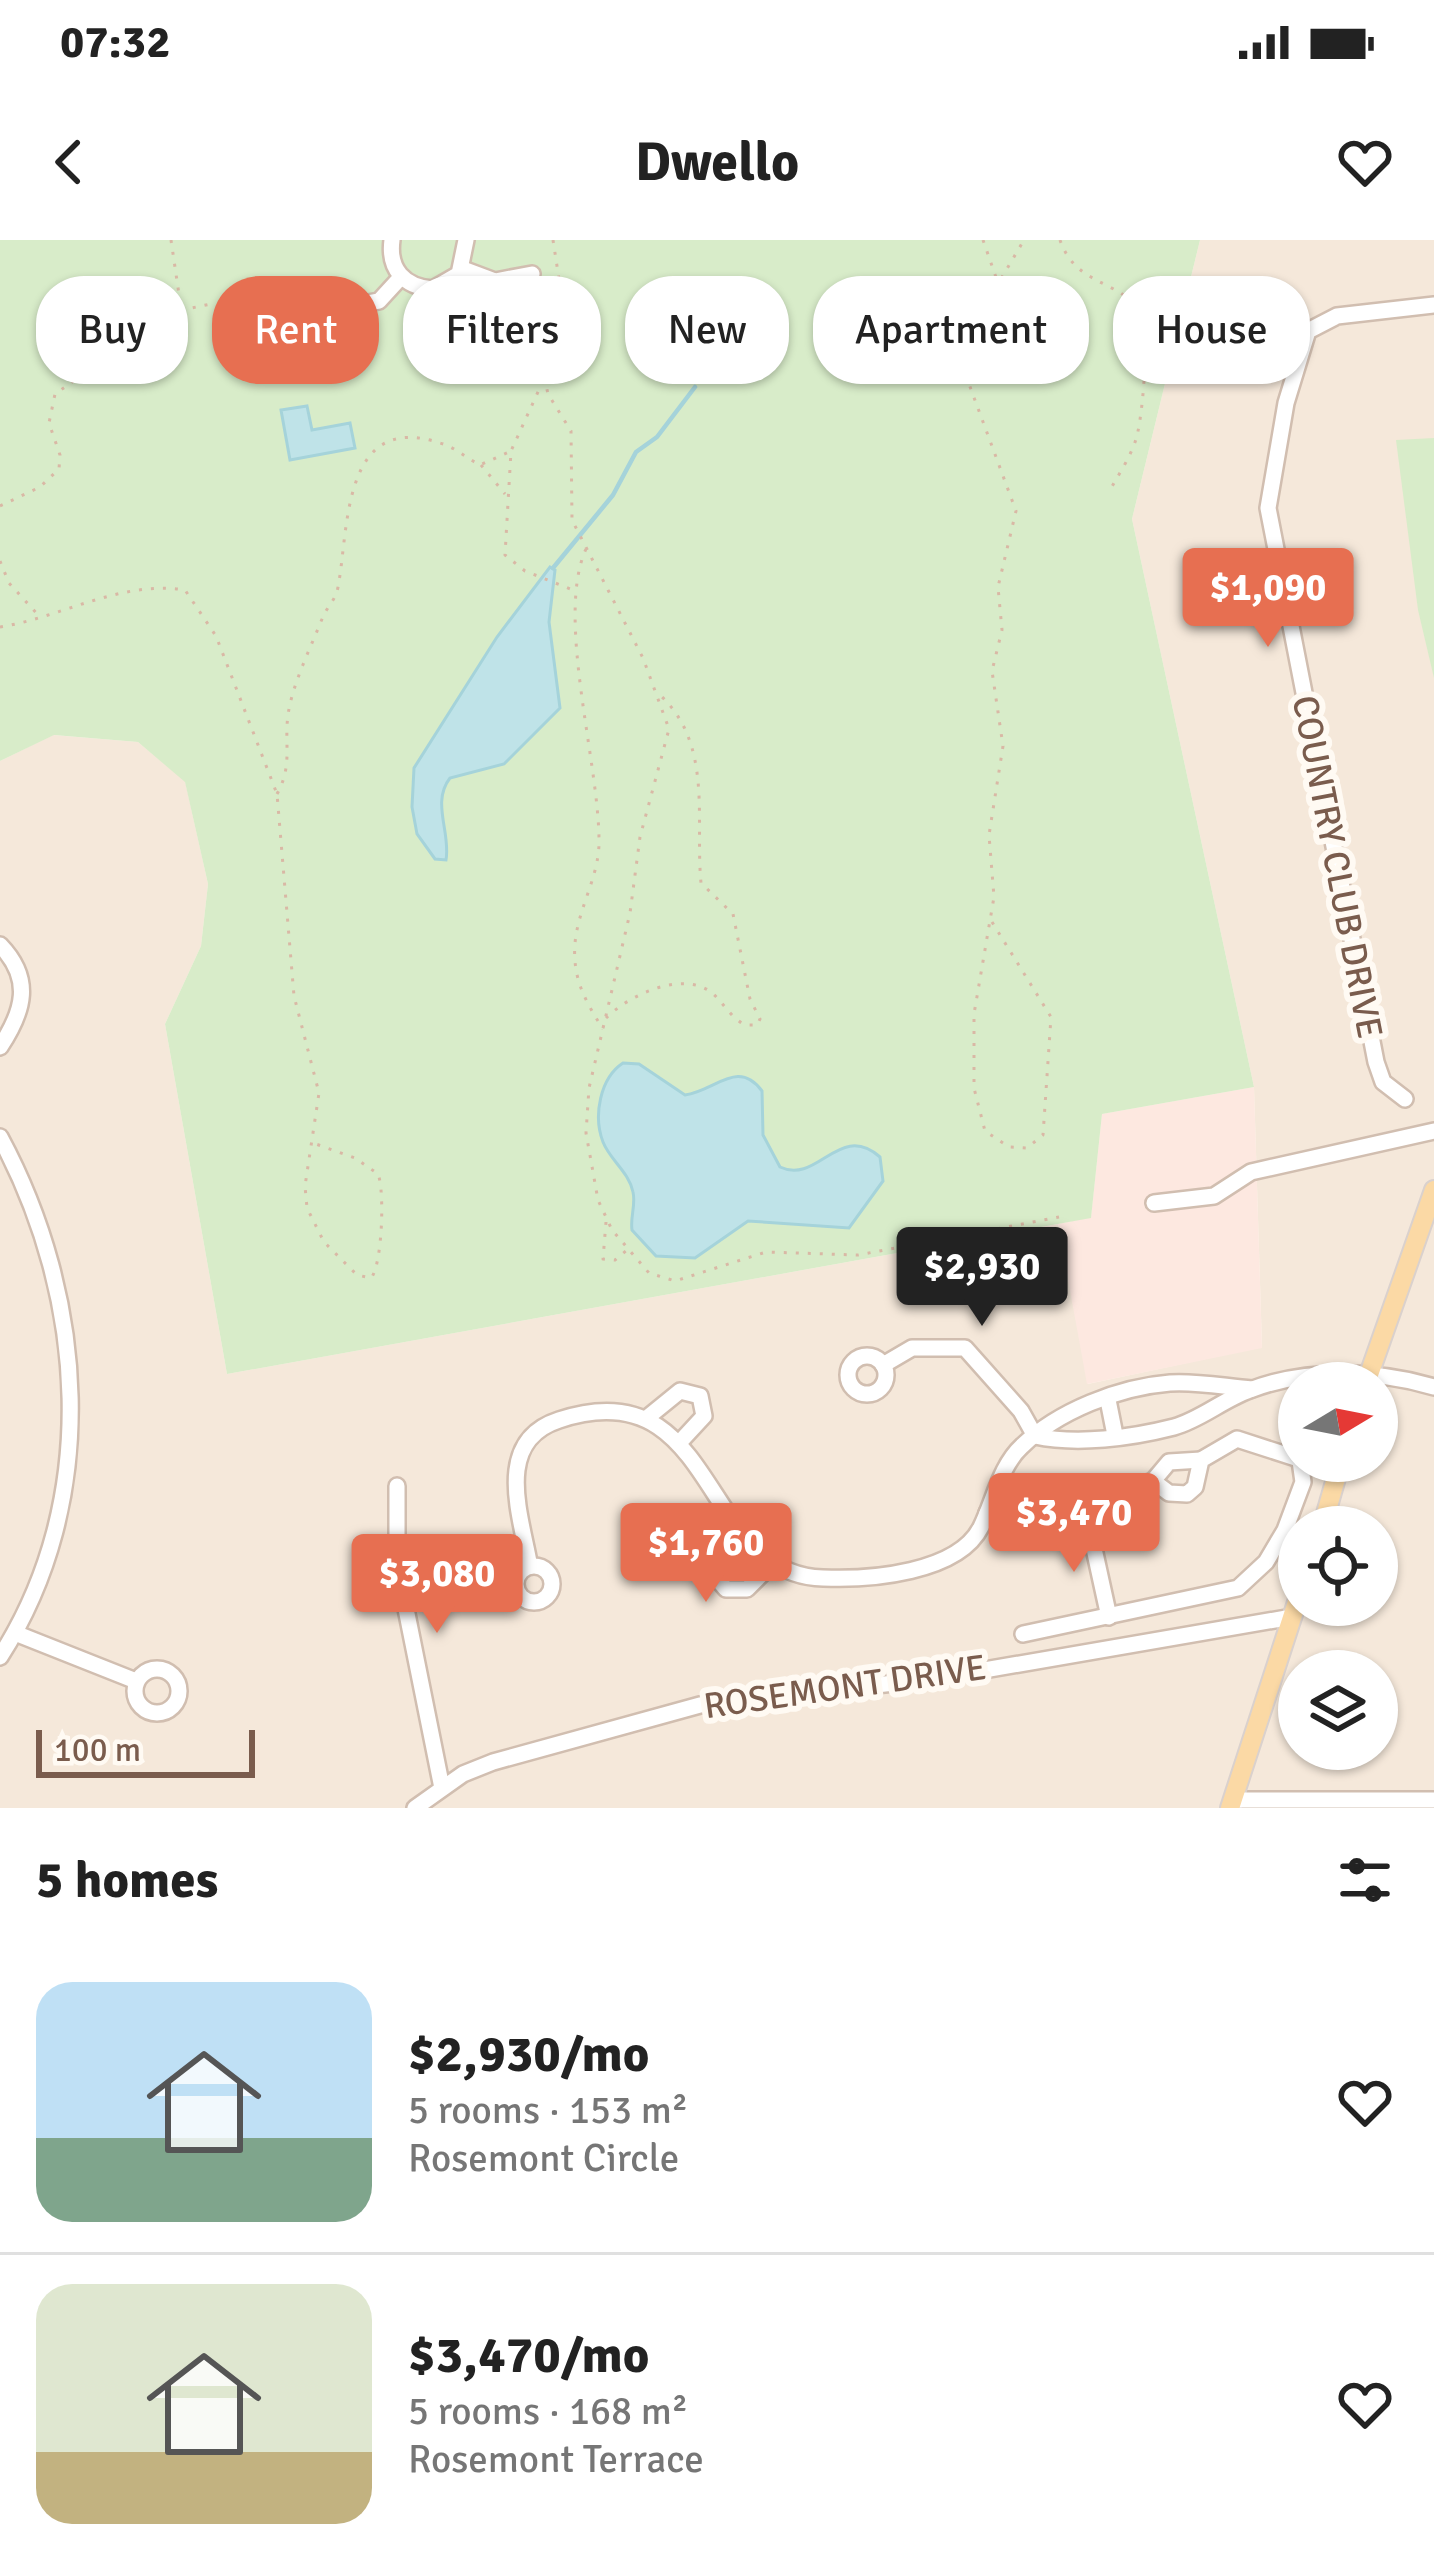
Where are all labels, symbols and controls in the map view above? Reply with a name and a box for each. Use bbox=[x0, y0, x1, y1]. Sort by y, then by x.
text: 07:32 bbox=[60, 15, 170, 70]
icon: back bbox=[36, 129, 102, 195]
text: Dwello bbox=[635, 129, 799, 196]
icon: heart bbox=[1332, 129, 1398, 195]
chip: Buy bbox=[36, 276, 188, 384]
chip: Rent bbox=[212, 276, 379, 384]
chip: Filters bbox=[403, 276, 601, 384]
chip: New bbox=[625, 276, 789, 384]
chip: Apartment bbox=[813, 276, 1089, 384]
chip: House bbox=[1113, 276, 1310, 384]
pin: $1,090 bbox=[1170, 548, 1366, 650]
text: $1,090 bbox=[1210, 563, 1326, 611]
street label: COUNTRY CLUB DRIVE bbox=[1282, 692, 1392, 1042]
pin: $2,930 bbox=[884, 1227, 1080, 1329]
text: $2,930 bbox=[924, 1242, 1040, 1290]
north arrow bbox=[1278, 1362, 1398, 1482]
map controls bbox=[1278, 1362, 1398, 1770]
pin: $3,470 bbox=[976, 1473, 1172, 1575]
text: $3,470 bbox=[1016, 1488, 1132, 1536]
pin: $1,760 bbox=[608, 1503, 804, 1605]
button: locate bbox=[1278, 1506, 1398, 1626]
text: $1,760 bbox=[648, 1518, 764, 1566]
pin: $3,080 bbox=[339, 1534, 535, 1636]
text: $3,080 bbox=[379, 1549, 495, 1597]
street label: ROSEMONT DRIVE bbox=[701, 1645, 989, 1729]
button: layers bbox=[1278, 1650, 1398, 1770]
scale bar bbox=[36, 1724, 255, 1777]
text: 100 m bbox=[54, 1730, 141, 1771]
icon: filters bbox=[1332, 1847, 1398, 1913]
text: 5 homes bbox=[36, 1849, 218, 1912]
text: $2,930/mo bbox=[408, 2023, 649, 2086]
icon: home bbox=[132, 2030, 276, 2174]
icon: heart bbox=[1332, 2069, 1398, 2135]
text: 5 rooms · 153 m² bbox=[408, 2086, 688, 2134]
text: Rosemont Circle bbox=[408, 2134, 679, 2182]
text: $3,470/mo bbox=[408, 2324, 649, 2387]
icon: home bbox=[132, 2332, 276, 2476]
icon: heart bbox=[1332, 2371, 1398, 2437]
text: 5 rooms · 168 m² bbox=[408, 2387, 688, 2435]
text: Rosemont Terrace bbox=[408, 2435, 704, 2483]

